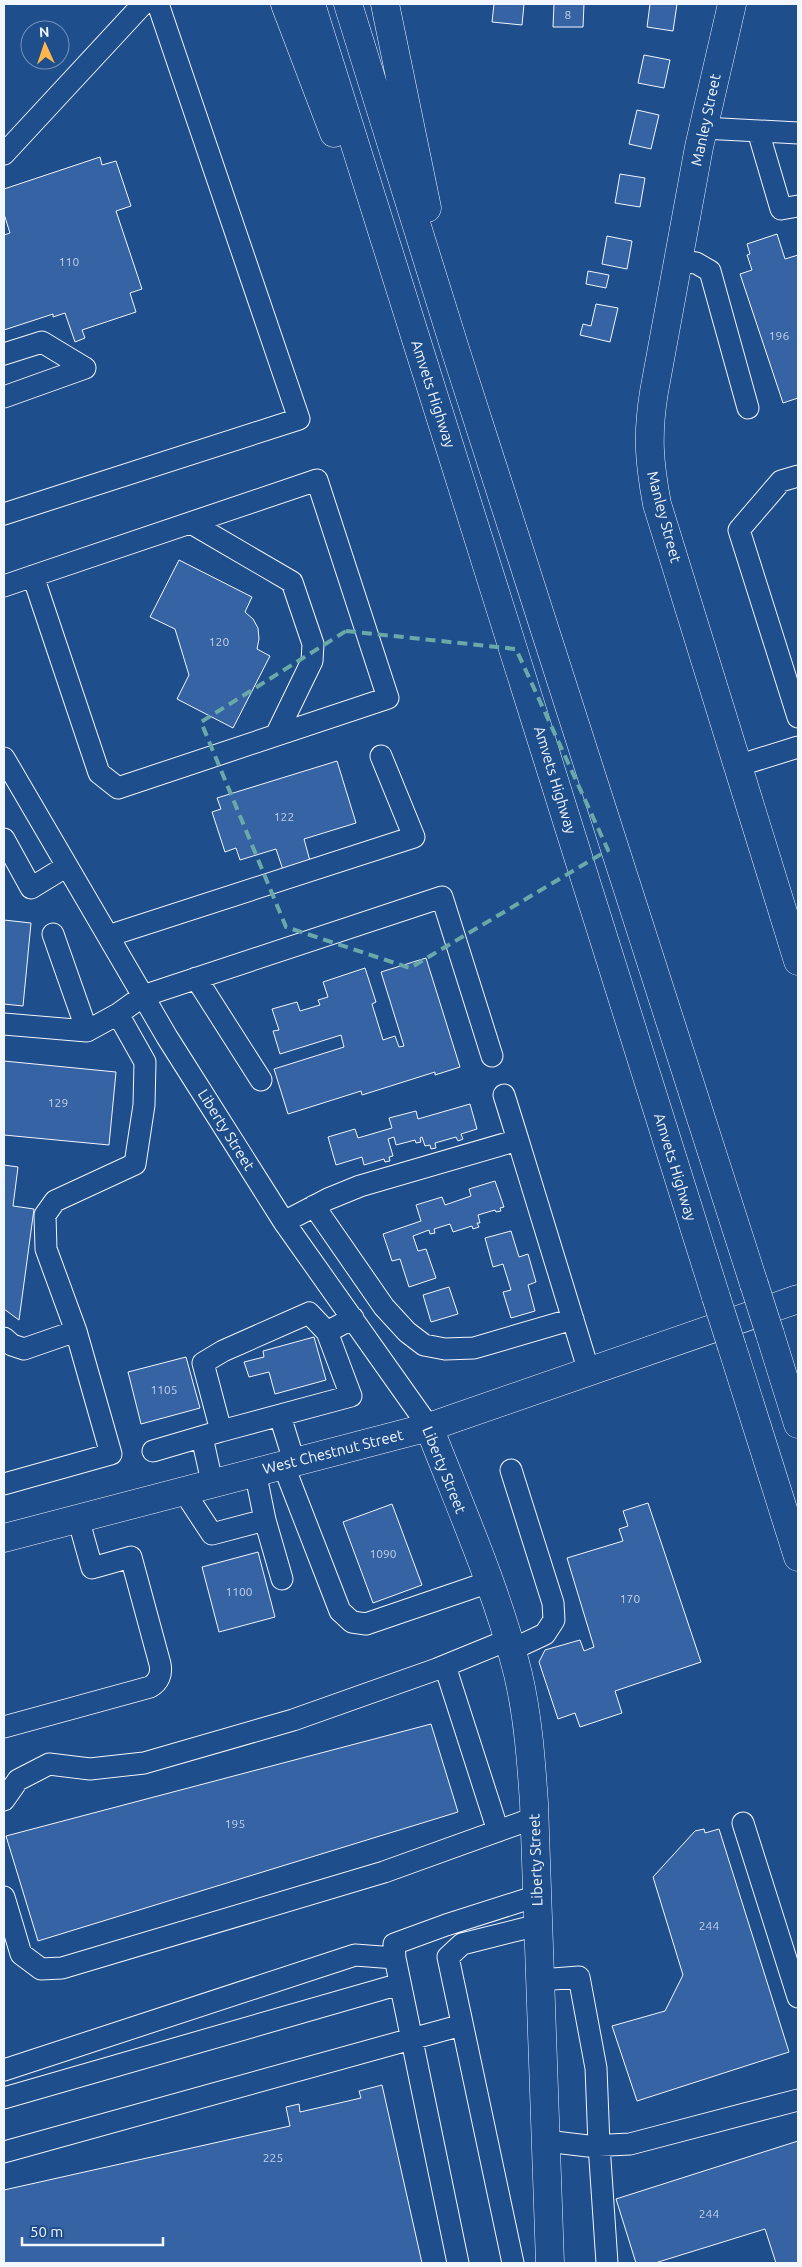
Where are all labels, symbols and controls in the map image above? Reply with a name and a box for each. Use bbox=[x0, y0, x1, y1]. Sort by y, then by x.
house number: 8 bbox=[565, 8, 572, 21]
north arrow bbox=[20, 20, 70, 70]
text: N bbox=[39, 24, 50, 40]
street label: Manley Street bbox=[687, 72, 724, 168]
house number: 110 bbox=[59, 255, 79, 268]
house number: 196 bbox=[769, 329, 789, 342]
street label: Amvets Highway bbox=[408, 338, 459, 450]
street label: Manley Street bbox=[644, 469, 685, 565]
house number: 120 bbox=[209, 635, 229, 648]
street label: Amvets Highway bbox=[531, 724, 580, 836]
house number: 122 bbox=[274, 810, 294, 823]
street label: Liberty Street bbox=[195, 1086, 258, 1174]
house number: 129 bbox=[48, 1096, 68, 1109]
street label: Amvets Highway bbox=[651, 1111, 700, 1223]
house number: 1105 bbox=[150, 1383, 178, 1396]
street label: Liberty Street bbox=[419, 1424, 470, 1516]
street label: West Chestnut Street bbox=[261, 1426, 405, 1477]
house number: 1090 bbox=[369, 1547, 397, 1560]
house number: 1100 bbox=[225, 1585, 253, 1598]
house number: 170 bbox=[620, 1592, 640, 1605]
street label: Liberty Street bbox=[525, 1813, 546, 1907]
house number: 195 bbox=[225, 1817, 245, 1830]
house number: 244 bbox=[699, 1919, 719, 1932]
house number: 225 bbox=[263, 2151, 283, 2164]
house number: 244 bbox=[699, 2207, 719, 2220]
scale bar bbox=[22, 2214, 164, 2246]
text: 50 m bbox=[30, 2223, 63, 2240]

